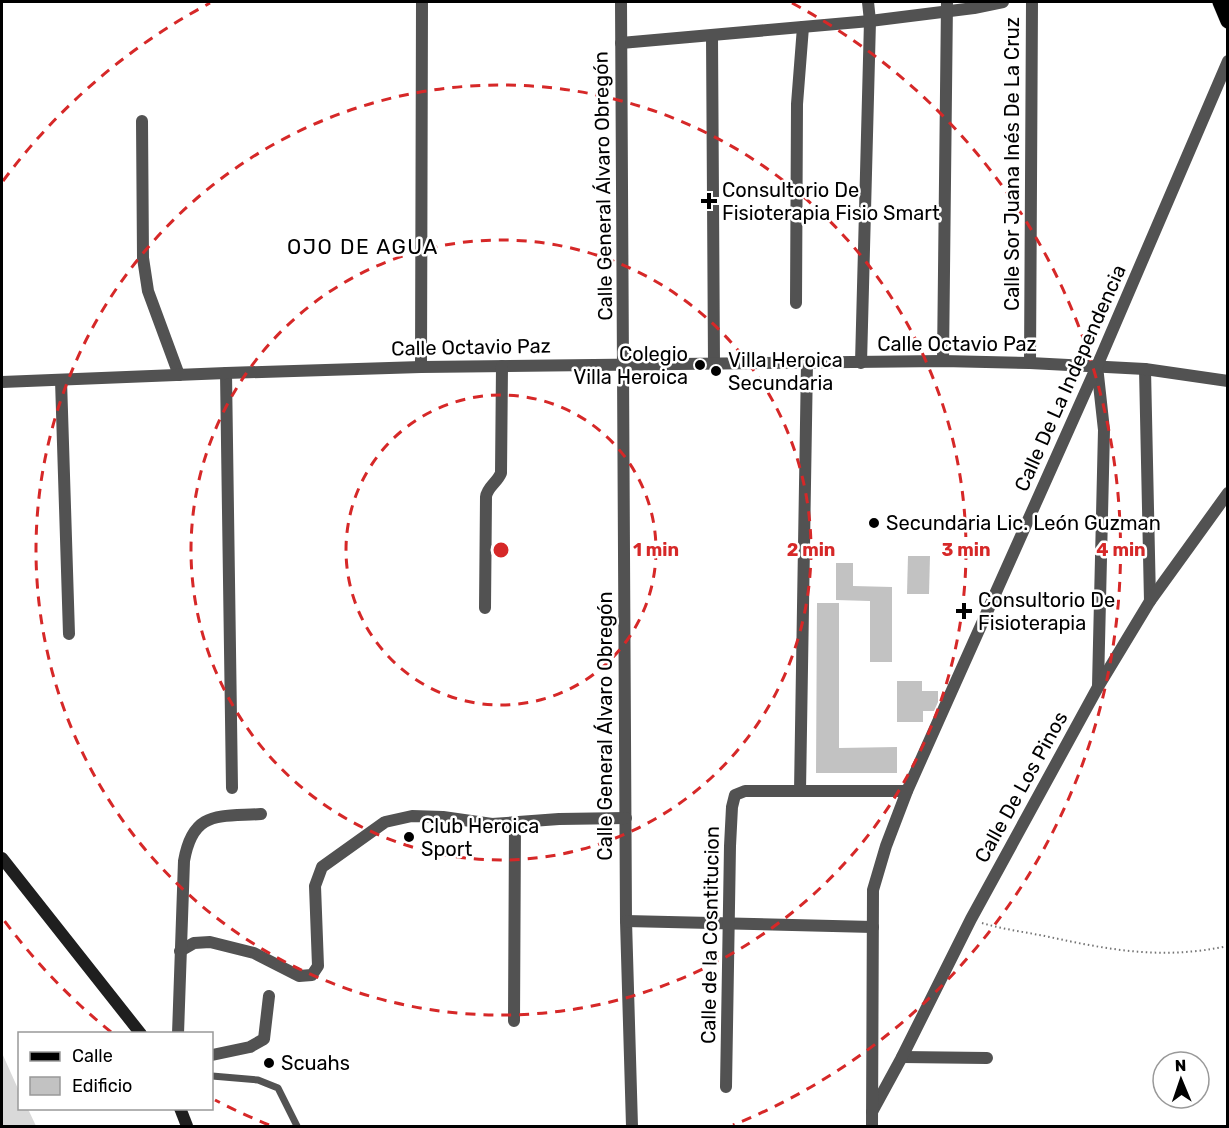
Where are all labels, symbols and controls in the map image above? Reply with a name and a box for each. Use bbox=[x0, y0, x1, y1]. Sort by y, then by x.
street label: Calle Sor Juana Inés De La Cruz bbox=[1000, 17, 1024, 311]
street label: Calle General Álvaro Obregón bbox=[589, 51, 617, 321]
place label: Consultorio De Fisioterapia Fisio Smart bbox=[722, 178, 940, 225]
marker: Consultorio De Fisioterapia Fisio Smart bbox=[700, 192, 718, 210]
district label: OJO DE AGUA bbox=[287, 234, 439, 259]
street label: Calle De La Independencia bbox=[1009, 261, 1131, 495]
street label: Calle Octavio Paz bbox=[877, 332, 1037, 356]
street label: Calle Octavio Paz bbox=[391, 334, 551, 360]
place label: Colegio Villa Heroica bbox=[573, 342, 688, 389]
place label: Villa Heroica Secundaria bbox=[728, 348, 843, 395]
marker: Colegio Villa Heroica bbox=[693, 358, 707, 372]
marker: Villa Heroica Secundaria bbox=[709, 364, 723, 378]
place label: Secundaria Lic. León Guzman bbox=[886, 511, 1161, 535]
marker: Secundaria Lic. León Guzman bbox=[867, 516, 881, 530]
text: 1 min bbox=[633, 539, 679, 561]
text: 2 min bbox=[787, 539, 835, 561]
text: 3 min bbox=[942, 539, 990, 561]
text: 4 min bbox=[1096, 539, 1146, 561]
centre of rings bbox=[491, 540, 511, 560]
place label: Consultorio De Fisioterapia bbox=[978, 588, 1115, 635]
street label: Calle General Álvaro Obregón bbox=[593, 591, 617, 861]
marker: Consultorio De Fisioterapia bbox=[955, 602, 973, 620]
street label: Calle De Los Pinos bbox=[969, 707, 1073, 867]
place label: Club Heroica Sport bbox=[421, 814, 539, 861]
street label: Calle de la Cosntitucion bbox=[696, 826, 724, 1044]
marker: Club Heroica Sport bbox=[402, 830, 416, 844]
legend bbox=[18, 1032, 213, 1110]
text: Calle bbox=[72, 1045, 113, 1067]
north arrow bbox=[1151, 1050, 1211, 1110]
place label: Scuahs bbox=[281, 1051, 350, 1075]
marker: Scuahs bbox=[262, 1056, 276, 1070]
text: N bbox=[1174, 1056, 1187, 1075]
text: Edificio bbox=[72, 1075, 132, 1097]

